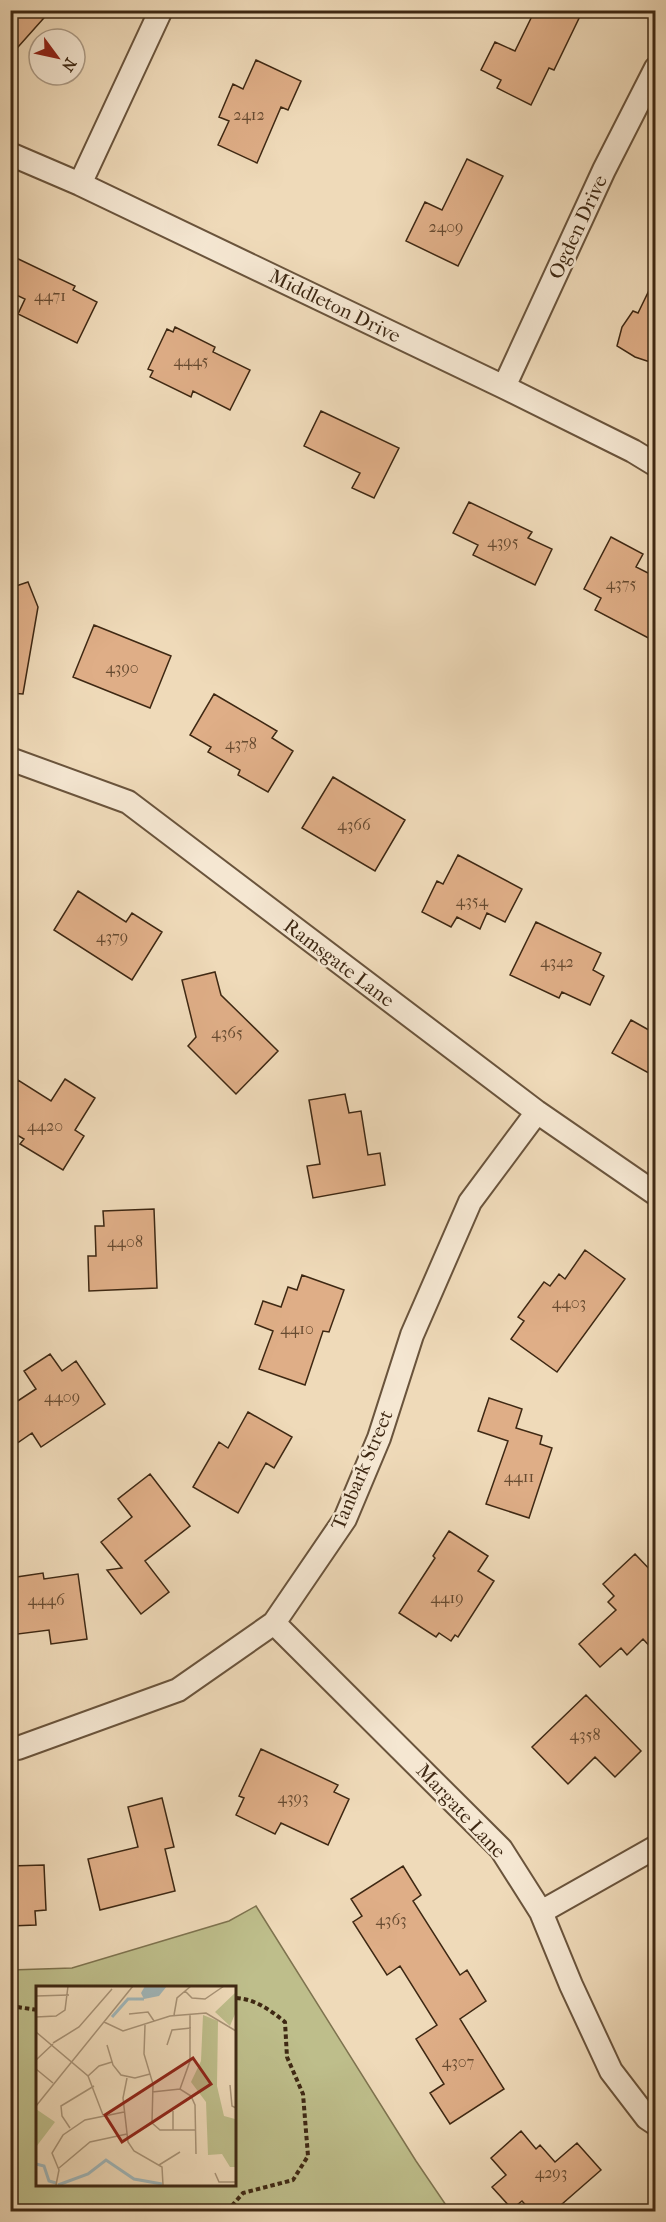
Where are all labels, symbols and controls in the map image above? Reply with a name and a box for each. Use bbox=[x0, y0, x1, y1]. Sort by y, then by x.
north arrow bbox=[27, 27, 87, 87]
text: N bbox=[57, 55, 80, 76]
house number: 2412 bbox=[233, 105, 265, 124]
street label: Ogden Drive bbox=[544, 171, 612, 283]
house number: 2409 bbox=[429, 217, 463, 236]
street label: Middleton Drive bbox=[266, 264, 404, 348]
house number: 4471 bbox=[34, 286, 66, 305]
house number: 4445 bbox=[173, 351, 209, 370]
house number: 4395 bbox=[487, 532, 519, 551]
house number: 4375 bbox=[606, 574, 636, 593]
house number: 4390 bbox=[105, 658, 139, 677]
house number: 4378 bbox=[225, 734, 257, 753]
house number: 4366 bbox=[337, 815, 371, 834]
house number: 4354 bbox=[456, 891, 489, 910]
street label: Ramsgate Lane bbox=[279, 914, 399, 1012]
house number: 4379 bbox=[96, 927, 128, 946]
house number: 4342 bbox=[540, 952, 574, 971]
house number: 4365 bbox=[211, 1023, 243, 1042]
house number: 4420 bbox=[27, 1116, 63, 1135]
house number: 4408 bbox=[107, 1232, 143, 1251]
house number: 4403 bbox=[552, 1293, 586, 1312]
house number: 4410 bbox=[280, 1319, 314, 1338]
house number: 4409 bbox=[44, 1387, 80, 1406]
street label: Tanbark Street bbox=[326, 1407, 398, 1533]
house number: 4411 bbox=[504, 1467, 534, 1486]
house number: 4419 bbox=[430, 1588, 464, 1607]
house number: 4446 bbox=[27, 1590, 65, 1609]
house number: 4358 bbox=[570, 1725, 600, 1744]
street label: Margate Lane bbox=[412, 1759, 510, 1863]
house number: 4393 bbox=[278, 1788, 308, 1807]
house number: 4363 bbox=[375, 1910, 407, 1929]
inset map bbox=[36, 1986, 236, 2186]
house number: 4307 bbox=[442, 2052, 475, 2071]
house number: 4293 bbox=[535, 2163, 567, 2182]

